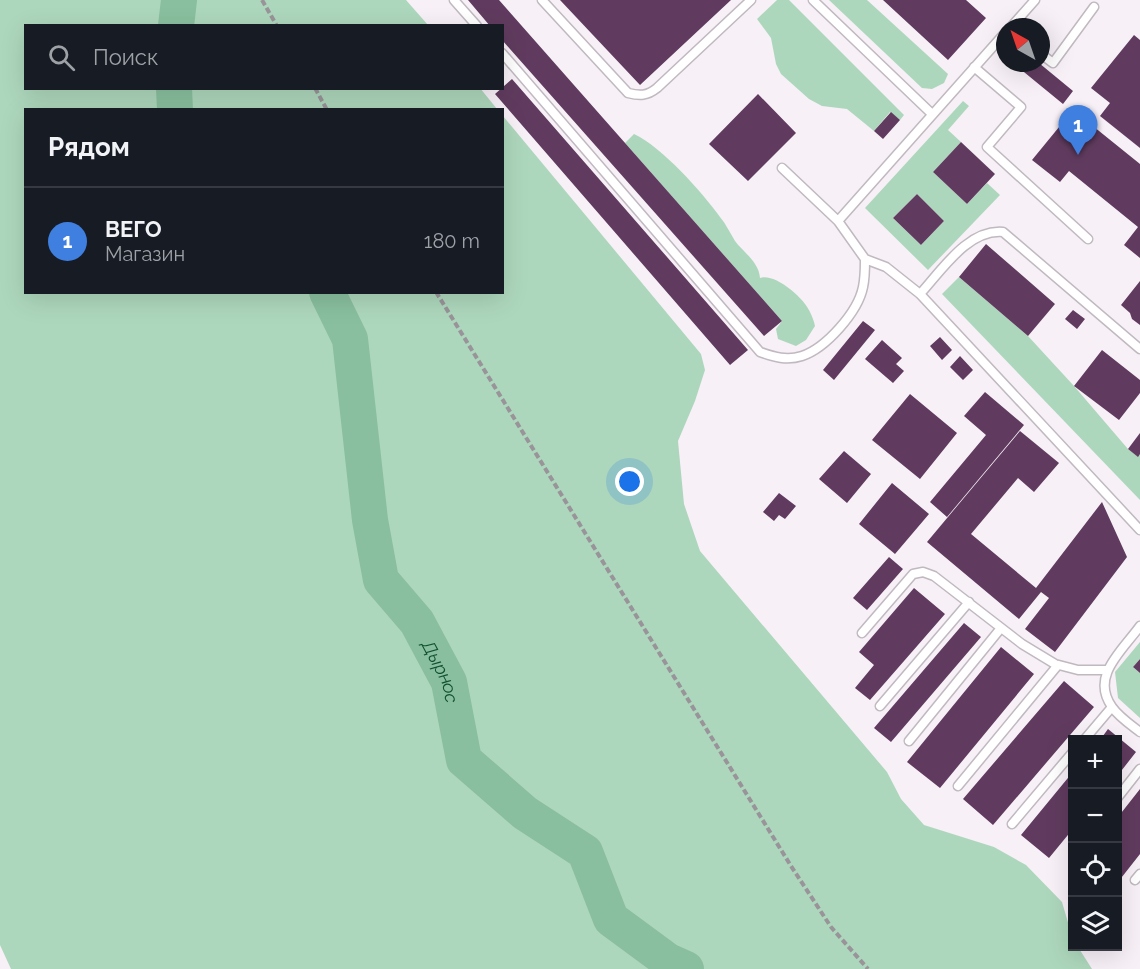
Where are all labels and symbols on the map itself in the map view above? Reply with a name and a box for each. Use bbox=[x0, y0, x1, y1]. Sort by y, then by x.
north arrow bbox=[996, 18, 1050, 72]
pin: 1 bbox=[1058, 106, 1098, 155]
your location bbox=[615, 467, 644, 496]
water label: Дырнос bbox=[417, 635, 463, 705]

